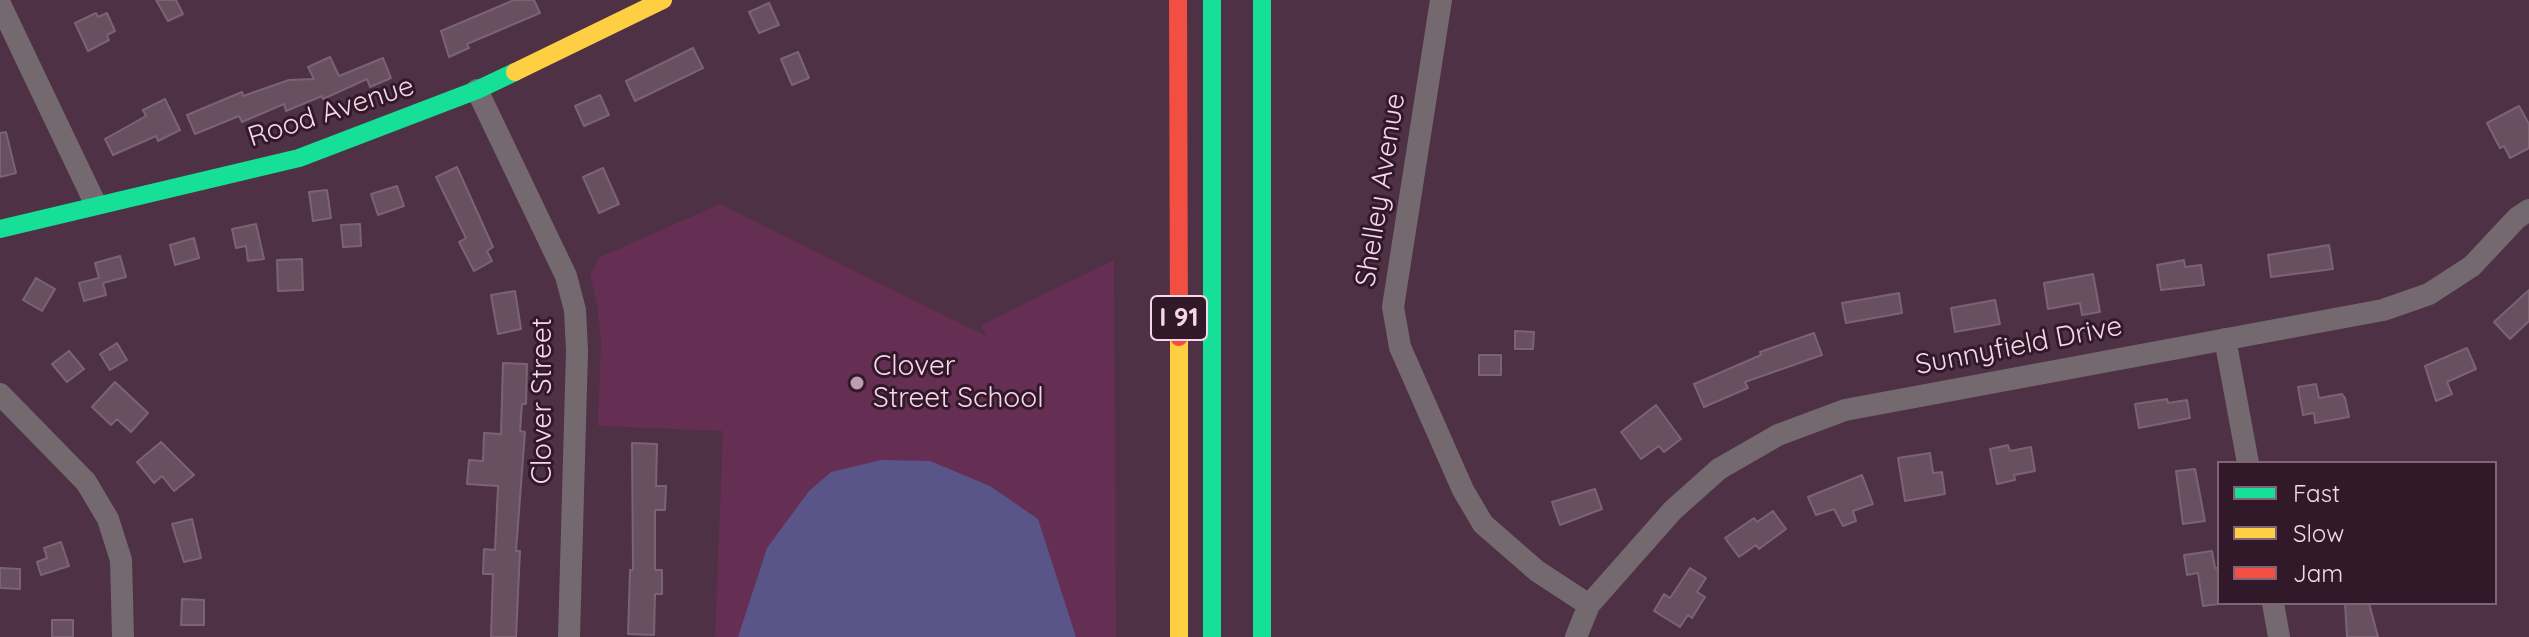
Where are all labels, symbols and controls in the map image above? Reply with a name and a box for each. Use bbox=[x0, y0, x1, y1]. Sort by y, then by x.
street label: Rood Avenue bbox=[244, 69, 418, 155]
street label: Shelley Avenue bbox=[1349, 91, 1413, 289]
road number: I 91 bbox=[1151, 296, 1207, 340]
street label: Sunnyfield Drive bbox=[1913, 309, 2125, 383]
street label: Clover Street bbox=[526, 318, 560, 484]
place label: Clover Street School bbox=[873, 350, 1044, 416]
marker: Clover Street School bbox=[848, 374, 866, 392]
legend bbox=[2217, 461, 2497, 605]
text: Fast bbox=[2293, 478, 2340, 508]
text: Slow bbox=[2293, 518, 2344, 548]
text: Jam bbox=[2293, 558, 2343, 588]

